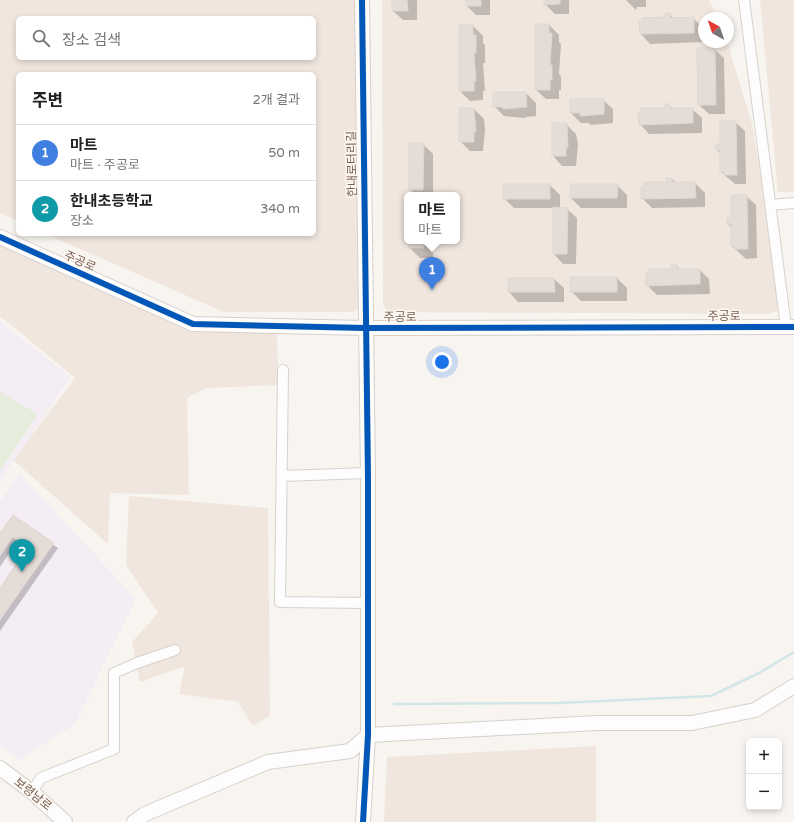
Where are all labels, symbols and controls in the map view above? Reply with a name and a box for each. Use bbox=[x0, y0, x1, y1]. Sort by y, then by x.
north arrow bbox=[698, 12, 734, 48]
search box bbox=[16, 16, 316, 60]
icon: search bbox=[30, 27, 52, 49]
text: 장소 검색 bbox=[62, 31, 121, 49]
text: 주변 bbox=[32, 90, 63, 111]
text: 2개 결과 bbox=[253, 92, 300, 108]
street label: 한내로터리길 bbox=[344, 131, 360, 197]
text: 마트 bbox=[70, 136, 98, 154]
text: 1 bbox=[41, 145, 49, 161]
text: 50 m bbox=[268, 145, 300, 161]
text: 마트 · 주공로 bbox=[70, 157, 140, 173]
text: 한내초등학교 bbox=[70, 192, 153, 210]
popup bbox=[404, 192, 460, 244]
text: 2 bbox=[41, 201, 49, 217]
text: 340 m bbox=[260, 201, 300, 217]
text: 마트 bbox=[418, 201, 446, 219]
text: 장소 bbox=[70, 213, 94, 229]
text: 마트 bbox=[418, 222, 442, 238]
street label: 주공로 bbox=[62, 248, 98, 274]
pin: 1 bbox=[419, 257, 445, 290]
street label: 주공로 bbox=[707, 309, 741, 323]
street label: 주공로 bbox=[383, 310, 417, 324]
your location bbox=[432, 352, 452, 372]
pin: 2 bbox=[9, 539, 35, 572]
map controls bbox=[746, 738, 782, 810]
button: + bbox=[746, 738, 782, 774]
button: − bbox=[746, 774, 782, 810]
street label: 보령남로 bbox=[11, 775, 55, 813]

